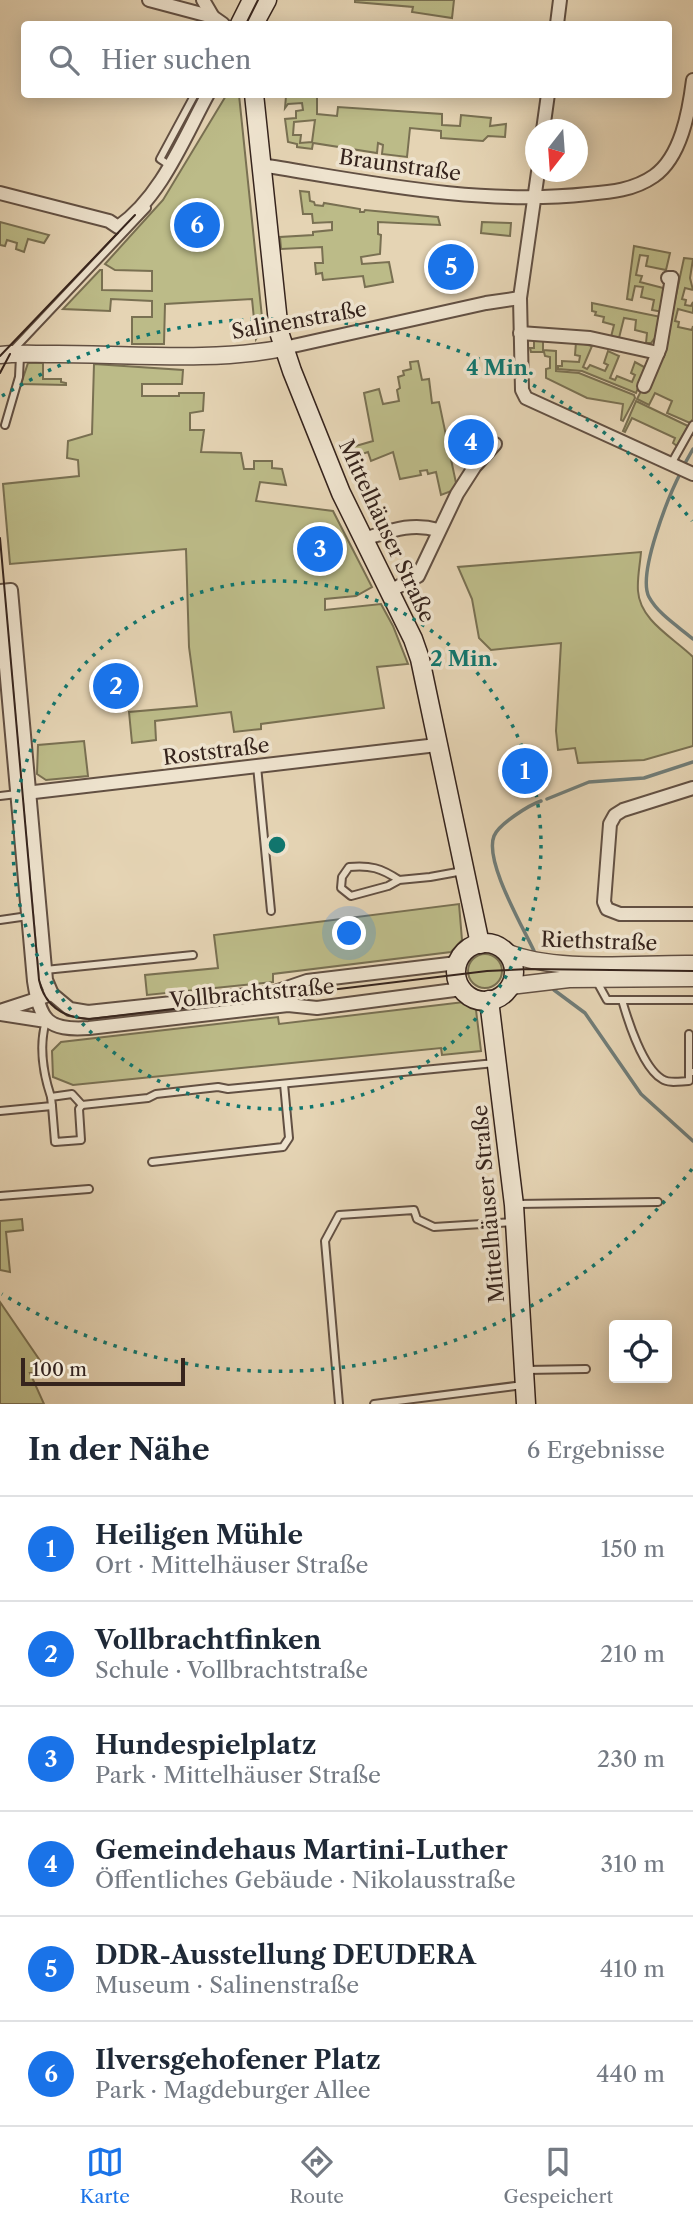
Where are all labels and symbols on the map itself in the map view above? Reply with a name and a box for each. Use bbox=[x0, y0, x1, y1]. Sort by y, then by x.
north arrow bbox=[525, 119, 588, 182]
street label: Braunstraße bbox=[337, 144, 463, 186]
pin: 6 bbox=[174, 199, 220, 251]
pin: 5 bbox=[428, 241, 474, 293]
street label: Salinenstraße bbox=[229, 296, 369, 344]
text: 4 Min. bbox=[466, 355, 534, 380]
pin: 4 bbox=[448, 416, 494, 468]
street label: Mittelhäuser Straße bbox=[334, 436, 440, 626]
pin: 3 bbox=[297, 523, 343, 575]
text: 2 Min. bbox=[430, 646, 498, 671]
pin: 2 bbox=[93, 660, 139, 712]
street label: Roststraße bbox=[161, 732, 271, 770]
pin: 1 bbox=[502, 745, 548, 797]
centre of rings bbox=[265, 833, 289, 857]
your location bbox=[332, 916, 366, 950]
street label: Riethstraße bbox=[540, 926, 658, 956]
street label: Vollbrachtstraße bbox=[168, 973, 335, 1013]
street label: Mittelhäuser Straße bbox=[467, 1104, 509, 1304]
scale bar bbox=[21, 1355, 186, 1387]

